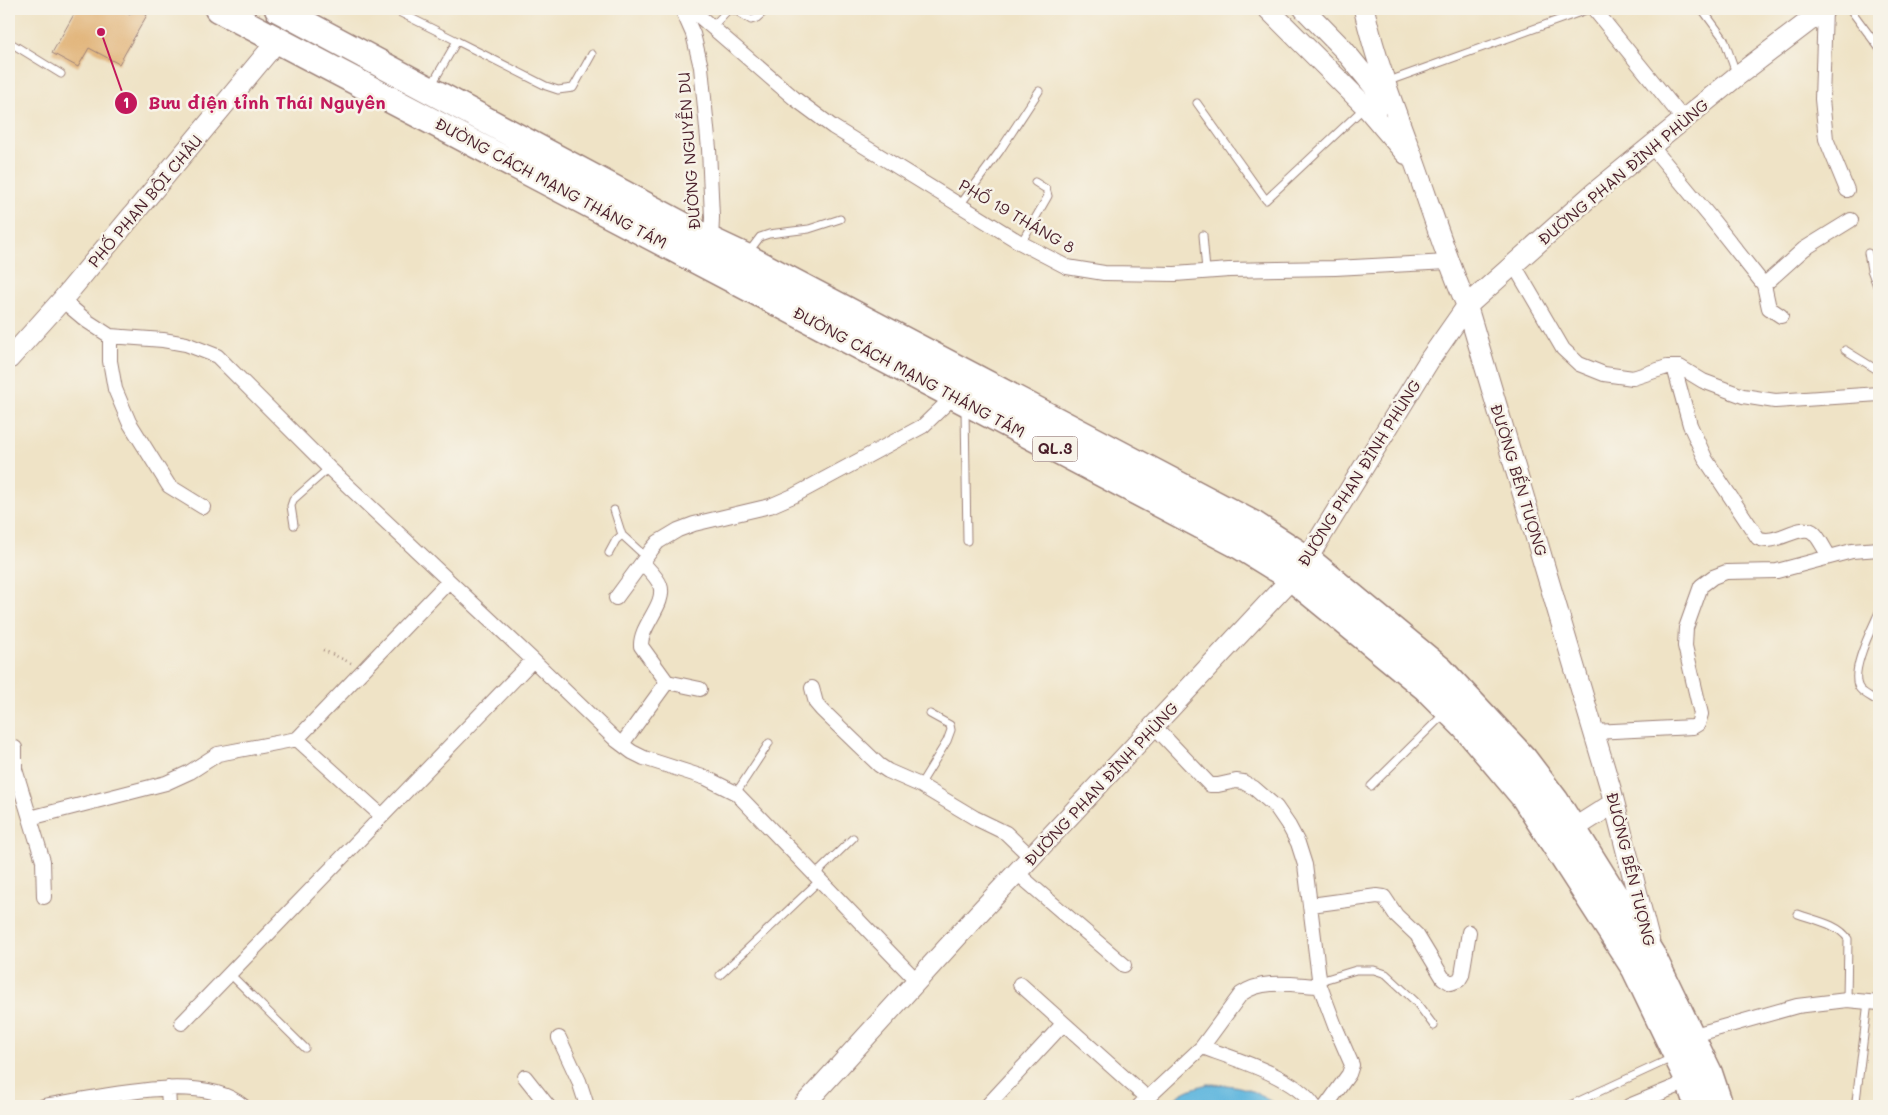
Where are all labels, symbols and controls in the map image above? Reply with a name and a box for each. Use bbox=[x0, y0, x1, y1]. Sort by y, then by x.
street label: ĐƯỜNG NGUYỄN DU bbox=[673, 72, 704, 230]
callout: Bưu điện tỉnh Thái Nguyên bbox=[113, 87, 396, 120]
text: Bưu điện tỉnh Thái Nguyên bbox=[148, 90, 386, 114]
text: 1 bbox=[123, 92, 129, 112]
street label: ĐƯỜNG PHAN ĐÌNH PHÙNG bbox=[1533, 94, 1713, 249]
street label: ĐƯỜNG CÁCH MẠNG THÁNG TÁM bbox=[432, 112, 671, 253]
street label: PHỐ PHAN BỘI CHÂU bbox=[83, 130, 206, 271]
street label: PHỐ 19 THÁNG 8 bbox=[955, 174, 1079, 257]
street label: ĐƯỜNG CÁCH MẠNG THÁNG TÁM bbox=[790, 301, 1029, 442]
street label: ĐƯỜNG PHAN ĐÌNH PHÙNG bbox=[1292, 375, 1425, 570]
street label: ĐƯỜNG BẾN TƯỢNG bbox=[1486, 401, 1553, 559]
road number: QL.3 bbox=[1032, 436, 1078, 462]
street label: ĐƯỜNG PHAN ĐÌNH PHÙNG bbox=[1019, 697, 1182, 870]
street label: ĐƯỜNG BẾN TƯỢNG bbox=[1602, 790, 1661, 948]

